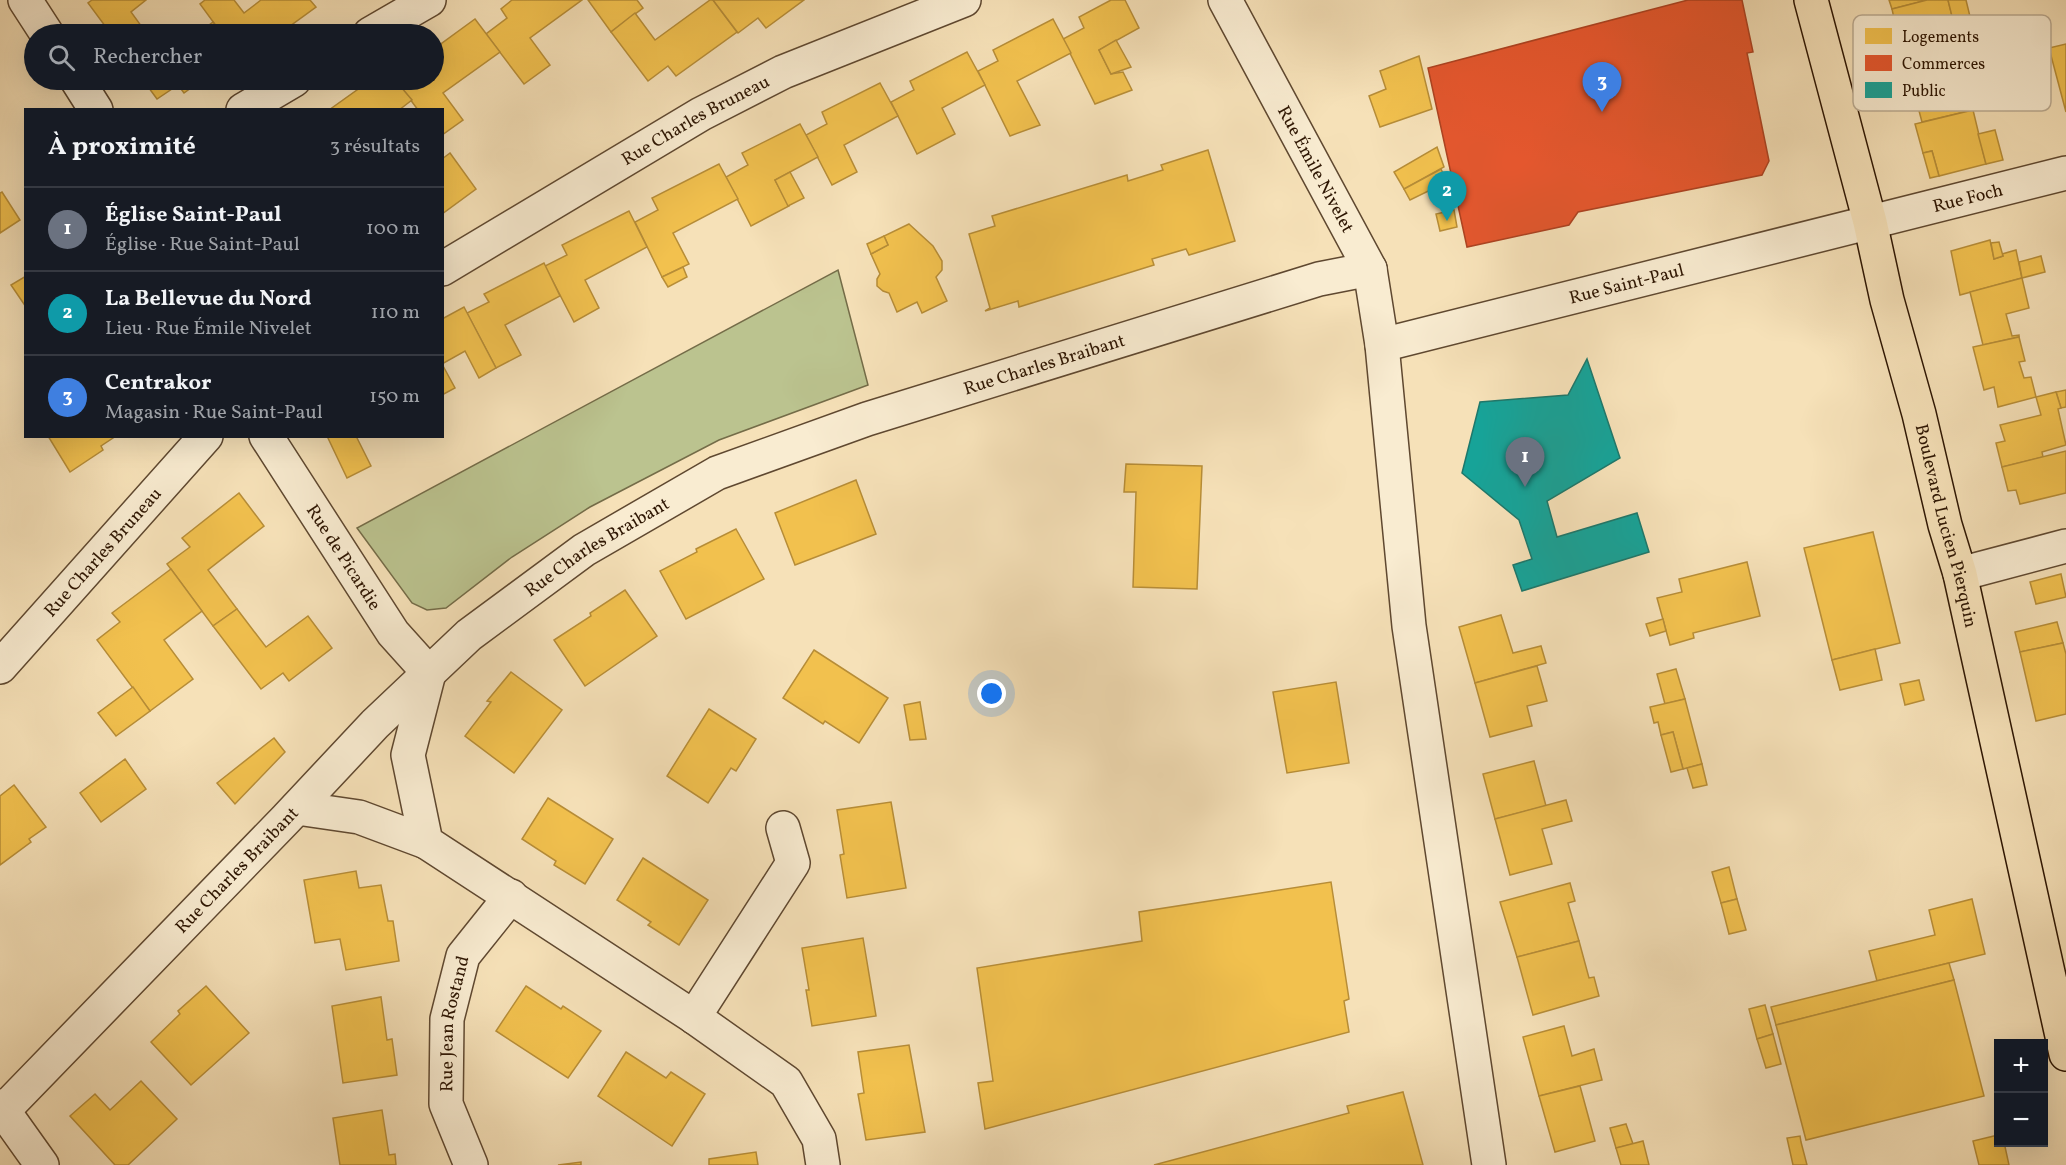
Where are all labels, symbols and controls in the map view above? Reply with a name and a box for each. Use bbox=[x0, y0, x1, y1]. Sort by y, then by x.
legend bbox=[1853, 15, 2051, 111]
search box bbox=[24, 24, 444, 90]
text: Logements bbox=[1902, 27, 1979, 49]
icon: search bbox=[45, 41, 78, 74]
text: Rechercher bbox=[93, 42, 202, 73]
text: Commerces bbox=[1902, 54, 1985, 76]
pin: 3 bbox=[1582, 63, 1622, 112]
street label: Rue Charles Bruneau bbox=[617, 70, 774, 173]
text: Public bbox=[1902, 81, 1946, 103]
street label: Rue Émile Nivelet bbox=[1270, 102, 1359, 238]
text: À proximité bbox=[48, 129, 196, 165]
text: 3 résultats bbox=[330, 133, 420, 161]
pin: 2 bbox=[1428, 172, 1466, 221]
street label: Rue Foch bbox=[1930, 178, 2006, 220]
text: Église Saint-Paul bbox=[105, 200, 282, 231]
text: 1 bbox=[63, 215, 72, 243]
text: 100 m bbox=[366, 215, 420, 243]
text: Église · Rue Saint-Paul bbox=[105, 231, 300, 259]
street label: Rue Saint-Paul bbox=[1567, 259, 1687, 311]
text: La Bellevue du Nord bbox=[105, 284, 311, 315]
text: 2 bbox=[62, 299, 73, 327]
text: 110 m bbox=[371, 299, 420, 327]
text: Lieu · Rue Émile Nivelet bbox=[105, 315, 312, 343]
street label: Rue Charles Braibant bbox=[961, 329, 1128, 402]
text: Centrakor bbox=[105, 368, 211, 399]
text: 3 bbox=[62, 383, 73, 411]
text: 150 m bbox=[369, 383, 420, 411]
text: Magasin · Rue Saint-Paul bbox=[105, 399, 323, 427]
street label: Boulevard Lucien Pierquin bbox=[1908, 422, 1983, 630]
pin: 1 bbox=[1506, 438, 1544, 487]
street label: Rue Charles Bruneau bbox=[39, 483, 168, 623]
street label: Rue Charles Braibant bbox=[520, 492, 675, 604]
street label: Rue de Picardie bbox=[299, 500, 386, 616]
your location bbox=[977, 679, 1006, 708]
street label: Rue Charles Braibant bbox=[170, 802, 305, 940]
street label: Rue Jean Rostand bbox=[435, 953, 477, 1092]
map controls bbox=[1994, 1039, 2048, 1147]
button: + bbox=[1994, 1039, 2048, 1093]
button: − bbox=[1994, 1093, 2048, 1147]

